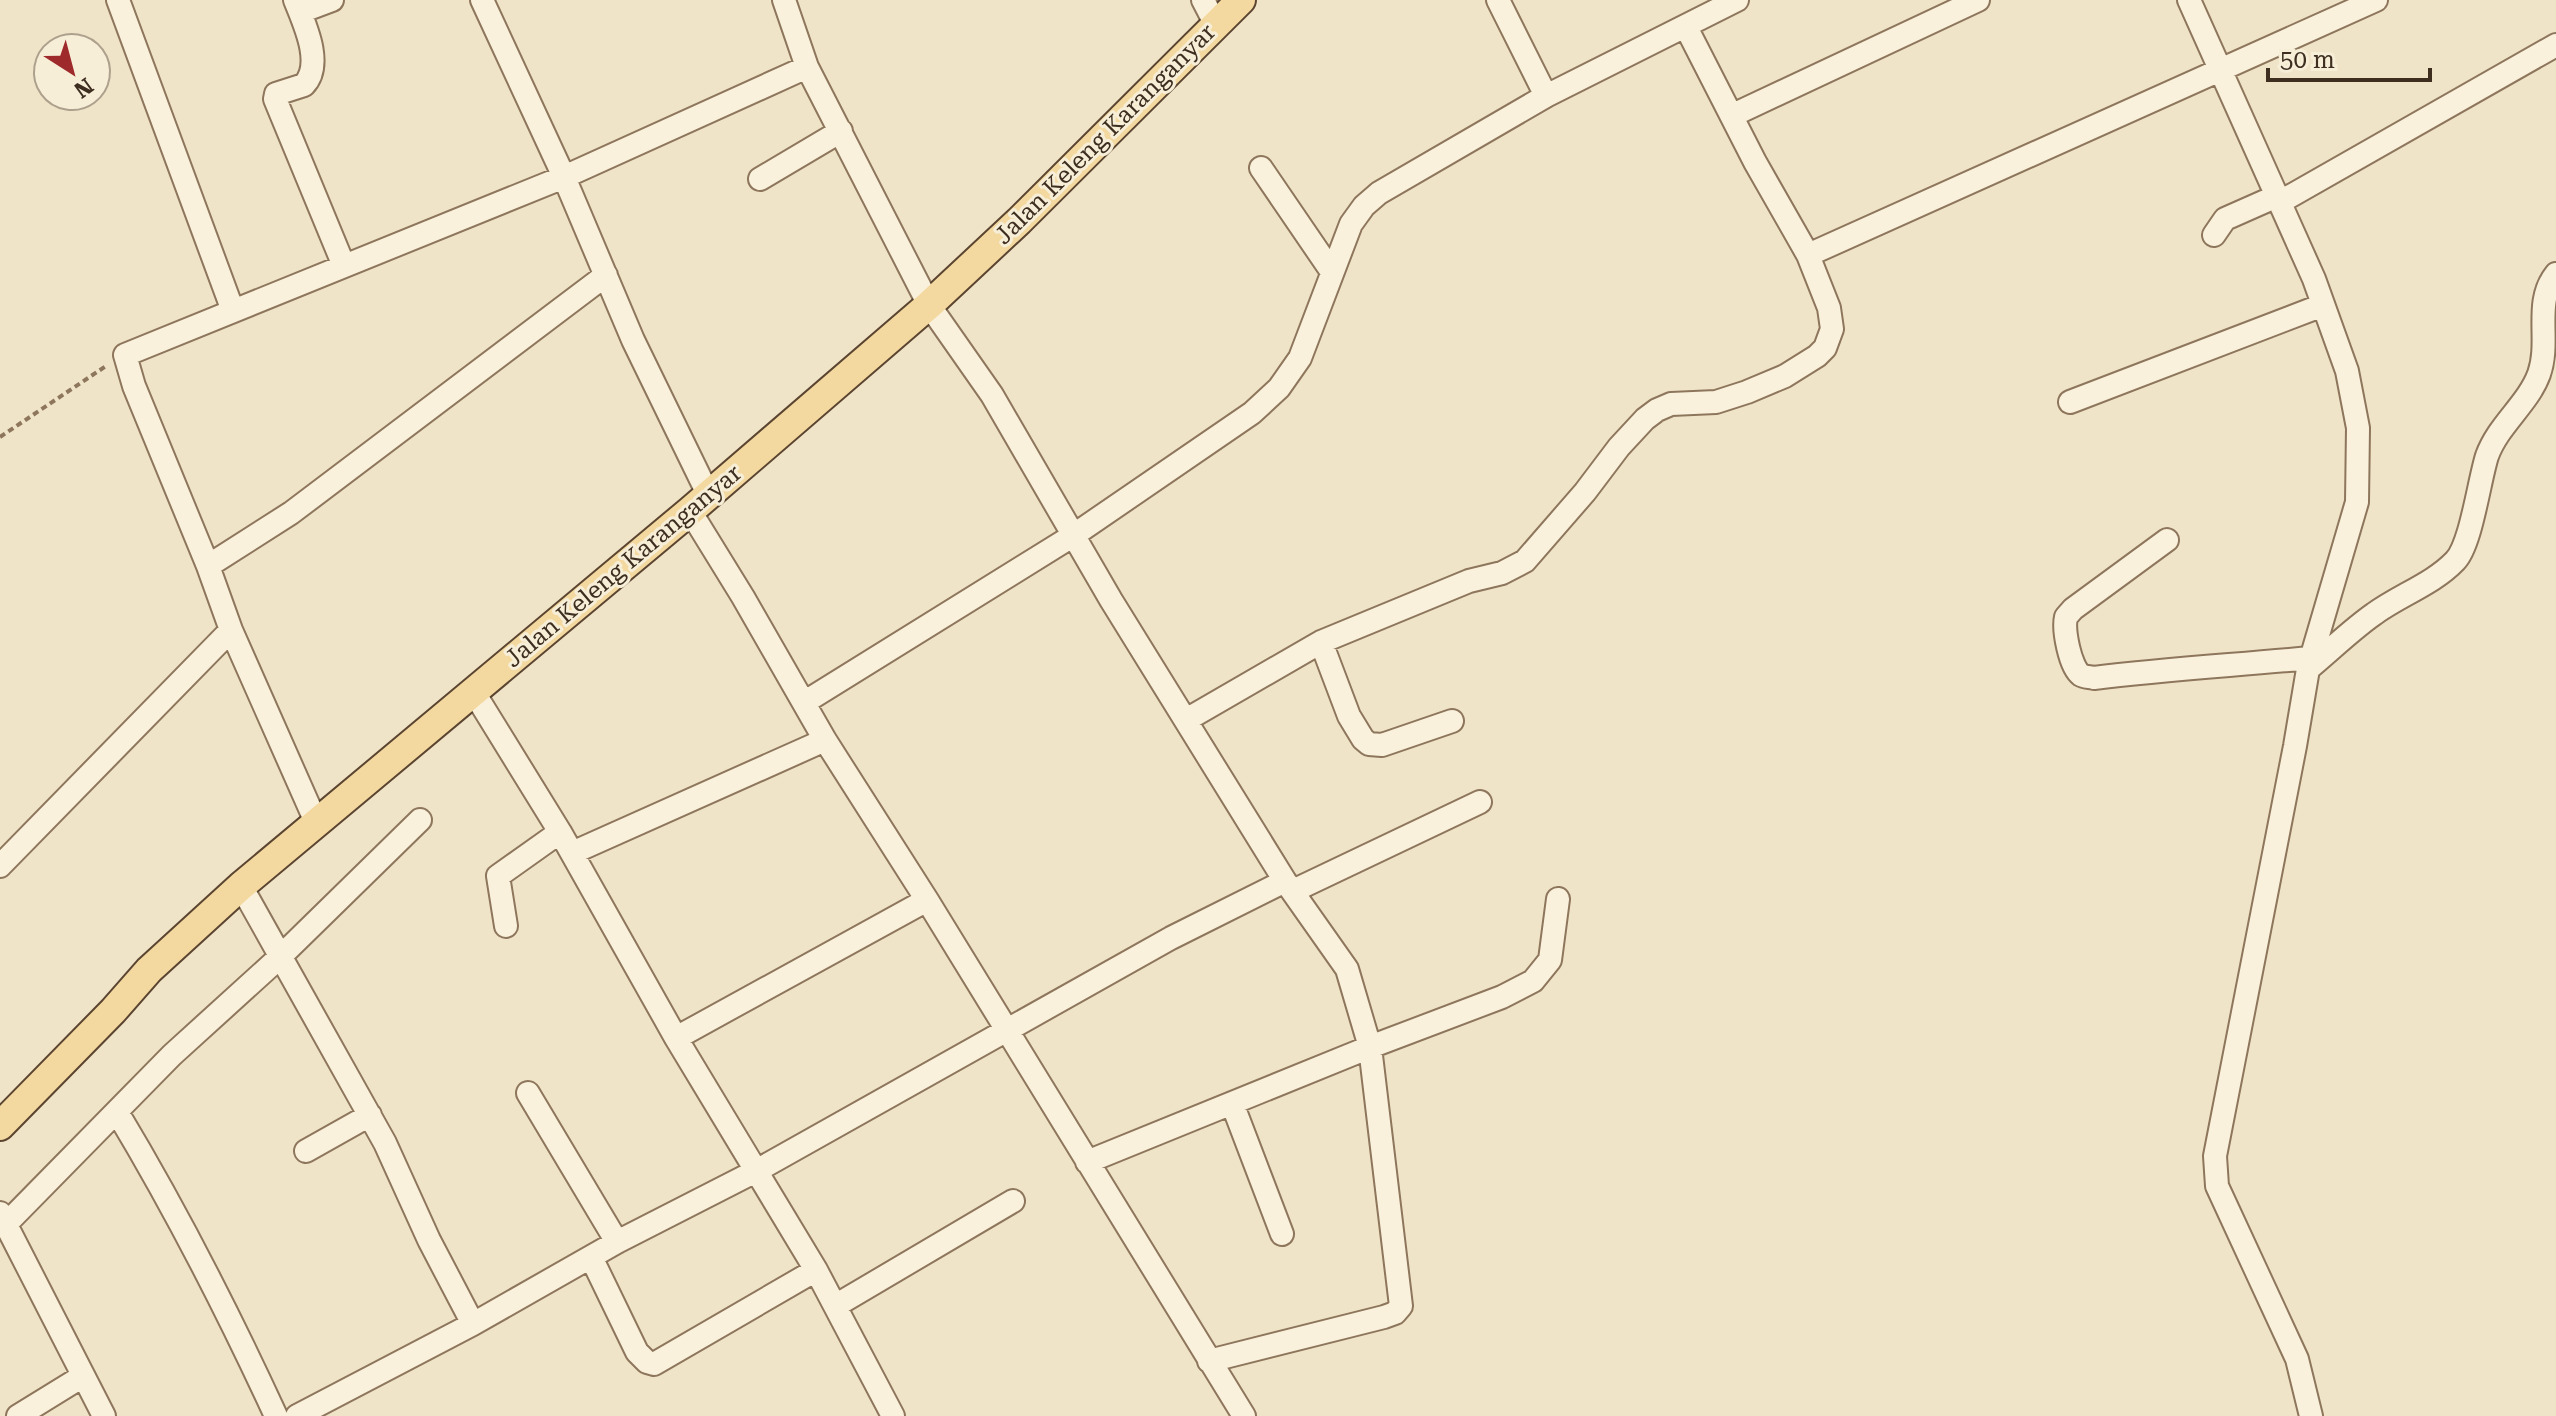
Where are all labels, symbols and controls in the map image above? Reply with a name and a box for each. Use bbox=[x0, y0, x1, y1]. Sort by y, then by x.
street label: Jalan Keleng Karanganyar bbox=[989, 18, 1221, 250]
north arrow bbox=[32, 32, 112, 112]
scale bar bbox=[2268, 32, 2430, 82]
text: 50 m bbox=[2280, 46, 2335, 74]
text: N bbox=[69, 73, 98, 103]
street label: Jalan Keleng Karanganyar bbox=[499, 459, 747, 673]

